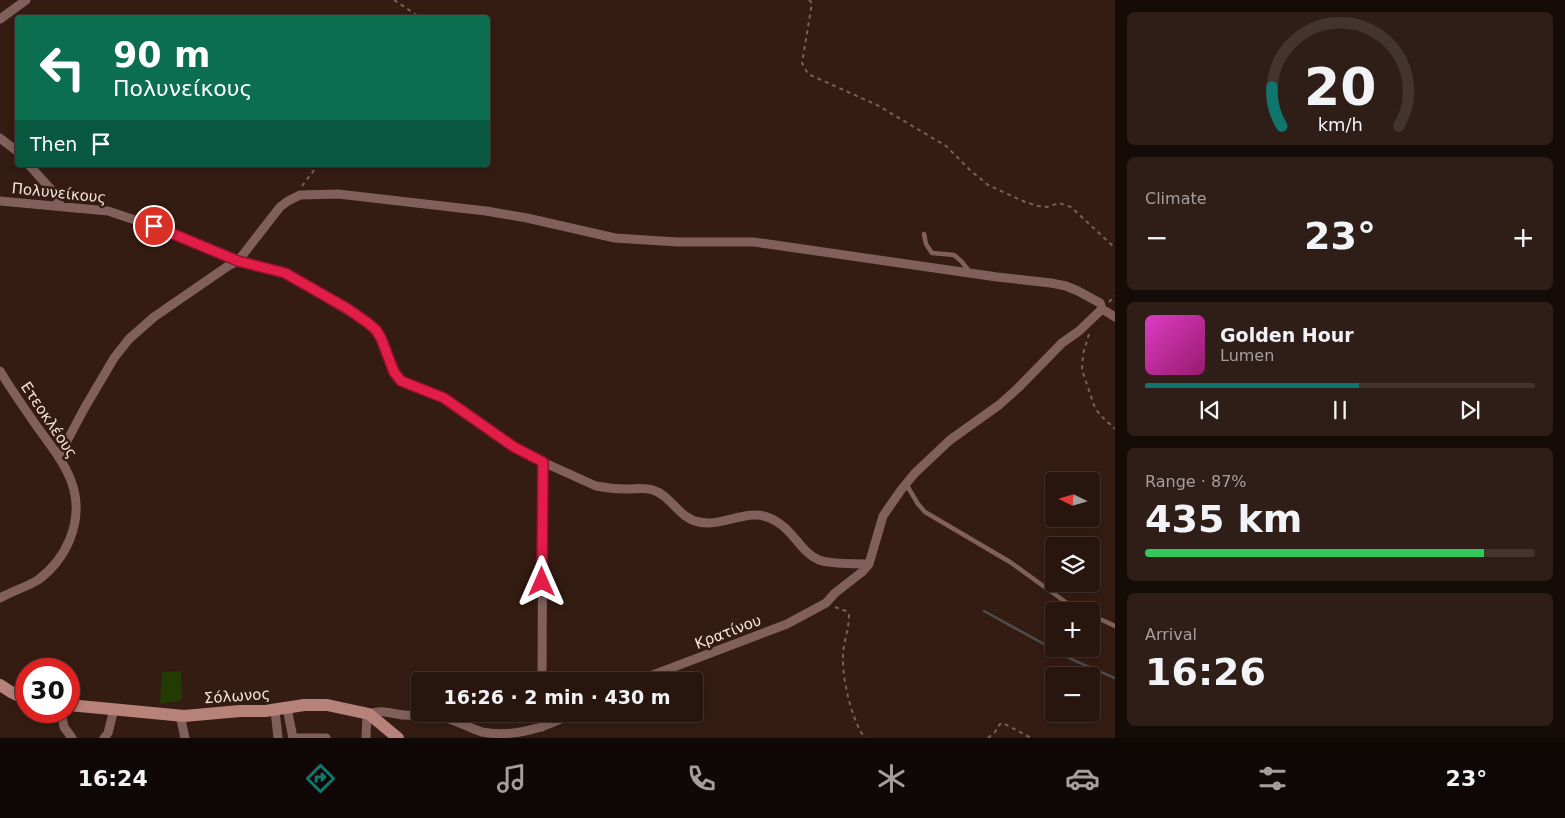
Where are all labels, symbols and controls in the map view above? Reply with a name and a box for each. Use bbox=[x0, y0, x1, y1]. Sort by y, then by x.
icon: left bbox=[30, 35, 95, 100]
text: 90 m bbox=[113, 35, 210, 75]
text: 20 bbox=[1304, 57, 1376, 117]
text: Πολυνείκους bbox=[113, 76, 252, 101]
text: km/h bbox=[1317, 114, 1363, 135]
icon: arrive bbox=[87, 130, 115, 158]
text: Then bbox=[30, 133, 77, 155]
street label: Πολυνείκους bbox=[11, 179, 107, 207]
text: Climate bbox=[1145, 189, 1207, 208]
pin bbox=[133, 205, 175, 247]
icon: arrive bbox=[140, 212, 168, 240]
text: 23° bbox=[1304, 214, 1376, 258]
text: − bbox=[1145, 221, 1168, 254]
text: + bbox=[1512, 221, 1535, 254]
text: Golden Hour bbox=[1220, 324, 1354, 346]
text: Lumen bbox=[1220, 346, 1274, 365]
street label: Ετεοκλέους bbox=[17, 378, 81, 462]
icon: previous bbox=[1196, 396, 1224, 424]
icon: pause bbox=[1326, 396, 1354, 424]
icon: next bbox=[1456, 396, 1484, 424]
north arrow bbox=[1045, 472, 1100, 528]
map controls bbox=[1045, 472, 1100, 722]
text: Range · 87% bbox=[1145, 472, 1247, 491]
text: 435 km bbox=[1145, 497, 1302, 541]
button: layers bbox=[1045, 537, 1100, 592]
position arrow bbox=[515, 555, 567, 607]
button: + bbox=[1045, 602, 1100, 657]
street label: Κρατίνου bbox=[692, 611, 764, 653]
text: Arrival bbox=[1145, 625, 1197, 644]
text: 16:26 bbox=[1145, 650, 1266, 694]
speed limit sign: 30 bbox=[15, 658, 80, 723]
button: − bbox=[1045, 667, 1100, 722]
street label: Σόλωνος bbox=[203, 685, 271, 707]
text: 16:26 · 2 min · 430 m bbox=[443, 686, 671, 708]
icon: directions bbox=[303, 761, 338, 796]
icon: music bbox=[494, 761, 529, 796]
icon: phone bbox=[684, 761, 719, 796]
icon: climate bbox=[874, 761, 909, 796]
icon: car bbox=[1065, 761, 1100, 796]
icon: filters bbox=[1255, 761, 1290, 796]
text: 16:24 bbox=[78, 766, 148, 791]
text: 23° bbox=[1446, 766, 1487, 791]

